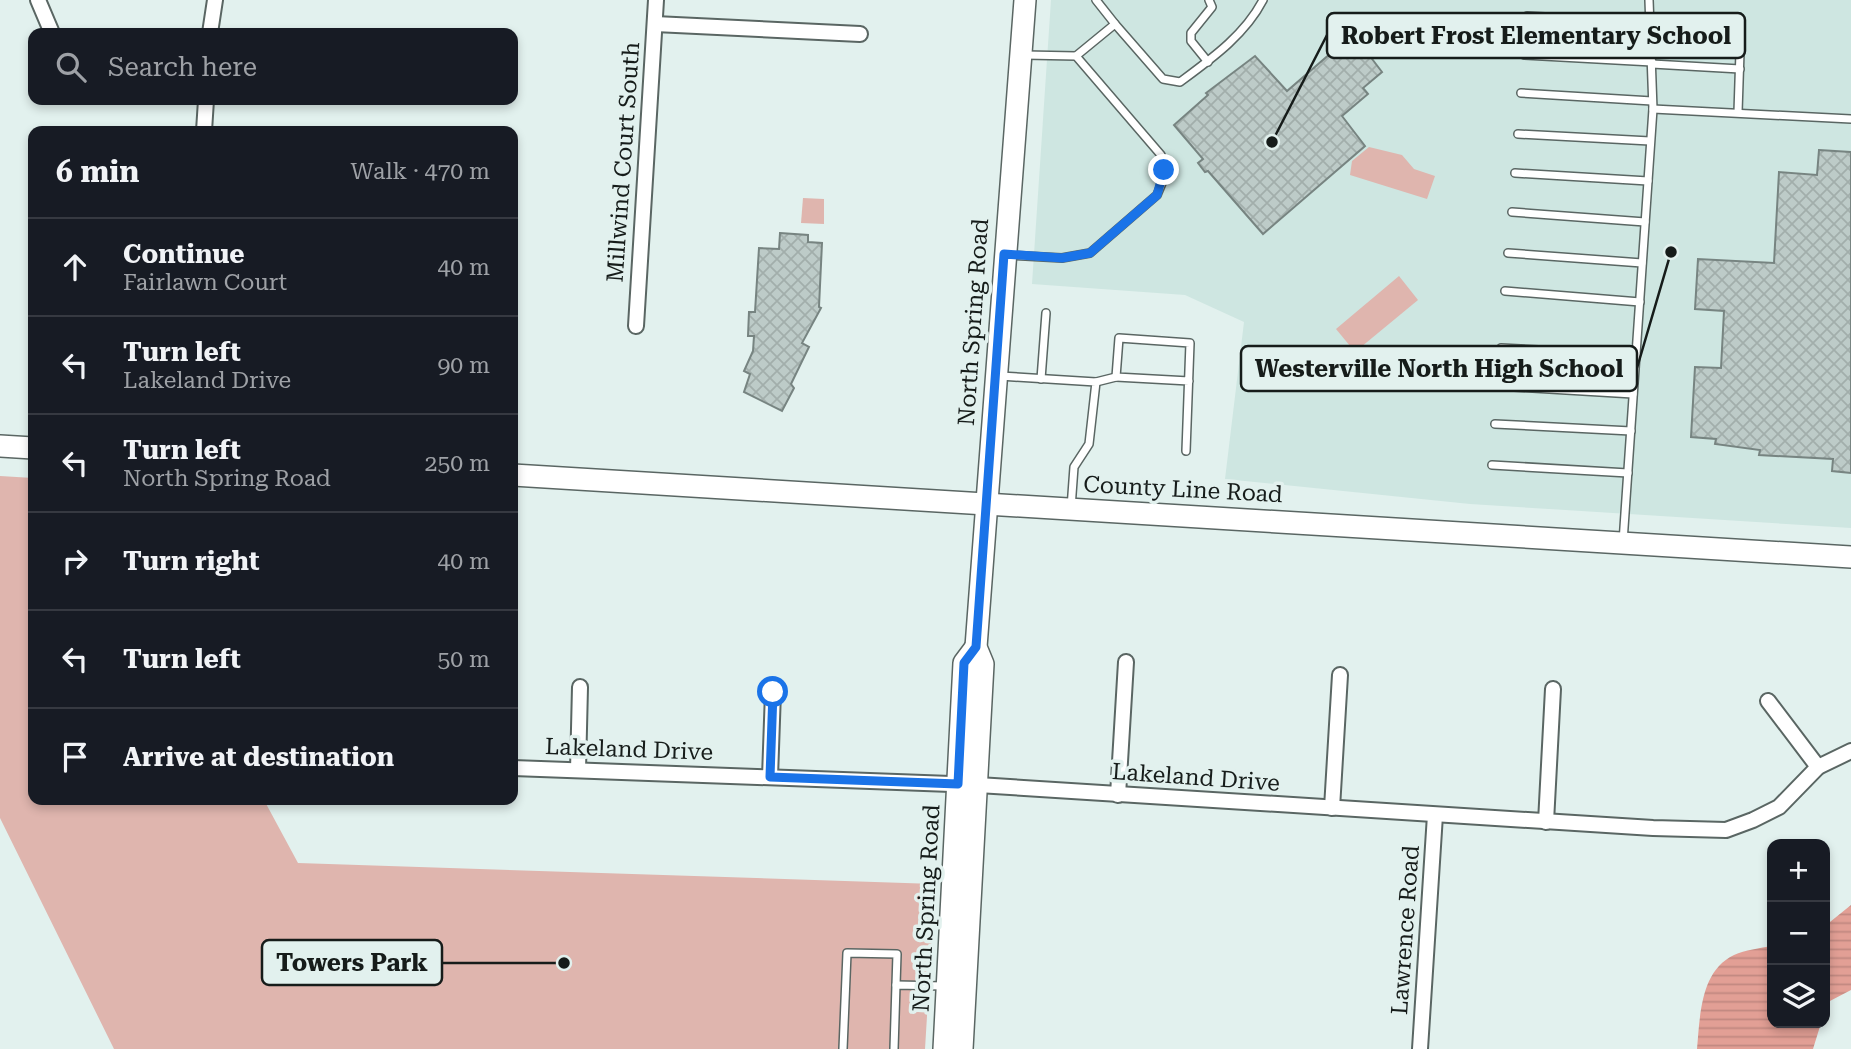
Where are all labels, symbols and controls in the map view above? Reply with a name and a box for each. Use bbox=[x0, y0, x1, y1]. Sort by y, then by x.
callout: Robert Frost Elementary School bbox=[1327, 13, 1745, 58]
text: Robert Frost Elementary School bbox=[1341, 22, 1731, 50]
search box bbox=[28, 28, 518, 105]
street label: Millwind Court South bbox=[602, 41, 645, 283]
icon: search bbox=[52, 48, 90, 86]
text: Search here bbox=[108, 52, 257, 82]
text: 6 min bbox=[56, 154, 139, 189]
route end bbox=[1148, 154, 1179, 185]
text: Walk · 470 m bbox=[351, 158, 490, 185]
street label: North Spring Road bbox=[953, 217, 994, 427]
text: Continue bbox=[123, 239, 245, 269]
icon: ahead bbox=[56, 248, 94, 286]
text: 40 m bbox=[437, 254, 490, 281]
text: Fairlawn Court bbox=[123, 269, 287, 296]
text: Turn left bbox=[123, 337, 241, 367]
icon: left bbox=[56, 346, 94, 384]
callout: Westerville North High School bbox=[1241, 346, 1637, 391]
text: 90 m bbox=[437, 352, 490, 379]
text: Westerville North High School bbox=[1255, 355, 1623, 383]
text: Lakeland Drive bbox=[123, 367, 291, 394]
text: Turn left bbox=[123, 435, 241, 465]
icon: left bbox=[56, 444, 94, 482]
text: 250 m bbox=[425, 450, 490, 477]
text: North Spring Road bbox=[123, 465, 331, 492]
street label: County Line Road bbox=[1083, 471, 1284, 508]
icon: right bbox=[56, 542, 94, 580]
text: Turn right bbox=[123, 546, 259, 576]
text: 40 m bbox=[437, 548, 490, 575]
icon: left bbox=[56, 640, 94, 678]
text: Turn left bbox=[123, 644, 241, 674]
text: 50 m bbox=[437, 646, 490, 673]
route start bbox=[757, 676, 788, 707]
street label: Lakeland Drive bbox=[544, 733, 714, 766]
icon: arrive bbox=[56, 738, 94, 776]
text: Arrive at destination bbox=[123, 742, 394, 772]
street label: Lakeland Drive bbox=[1111, 758, 1281, 797]
street label: North Spring Road bbox=[908, 803, 945, 1012]
map controls bbox=[1767, 839, 1830, 1028]
button: + bbox=[1767, 839, 1830, 902]
street label: Lawrence Road bbox=[1386, 844, 1425, 1016]
button: − bbox=[1767, 902, 1830, 965]
callout: Towers Park bbox=[262, 940, 442, 985]
text: Towers Park bbox=[276, 949, 428, 977]
button: layers bbox=[1767, 965, 1830, 1028]

